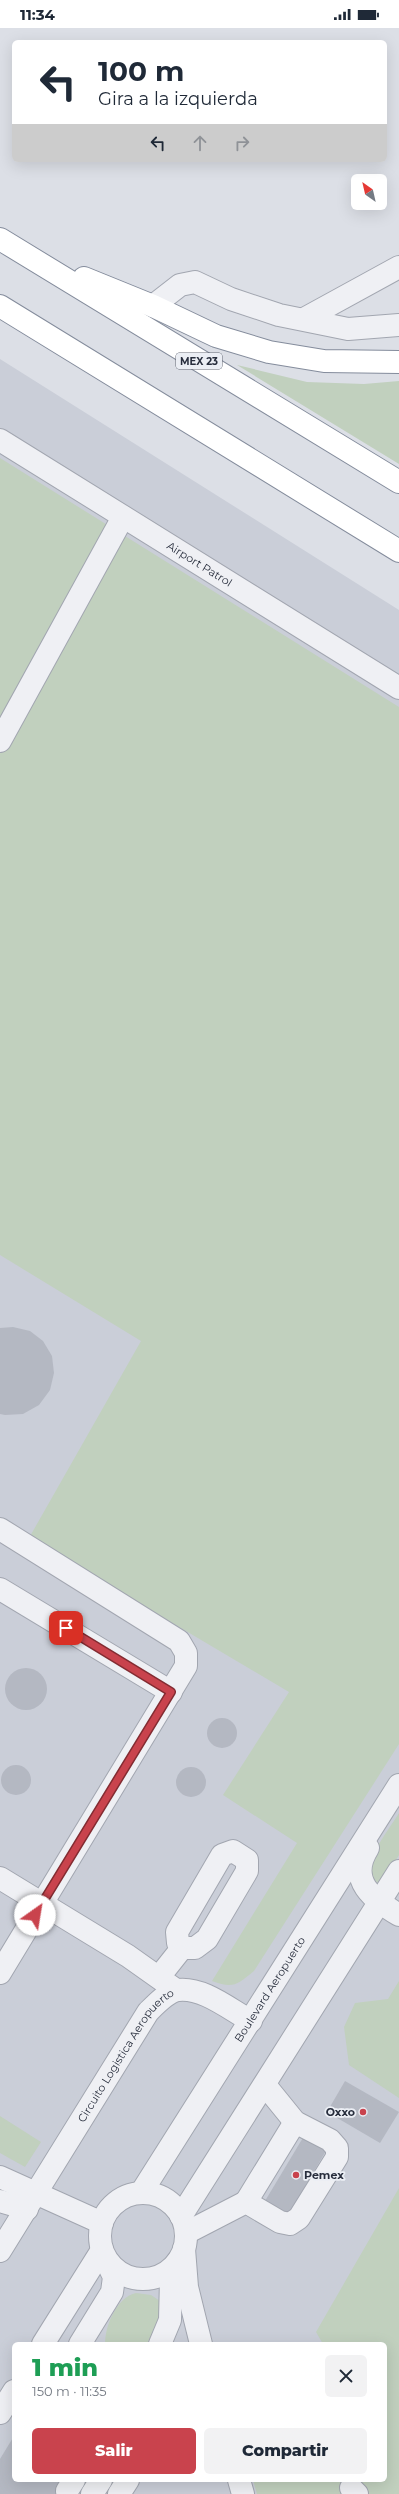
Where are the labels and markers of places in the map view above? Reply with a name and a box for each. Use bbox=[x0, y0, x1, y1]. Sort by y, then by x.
pin bbox=[49, 1611, 83, 1645]
place label: Oxxo bbox=[326, 2105, 355, 2119]
marker: Oxxo bbox=[358, 2107, 368, 2117]
place label: Pemex bbox=[304, 2168, 344, 2182]
marker: Pemex bbox=[291, 2170, 301, 2180]

